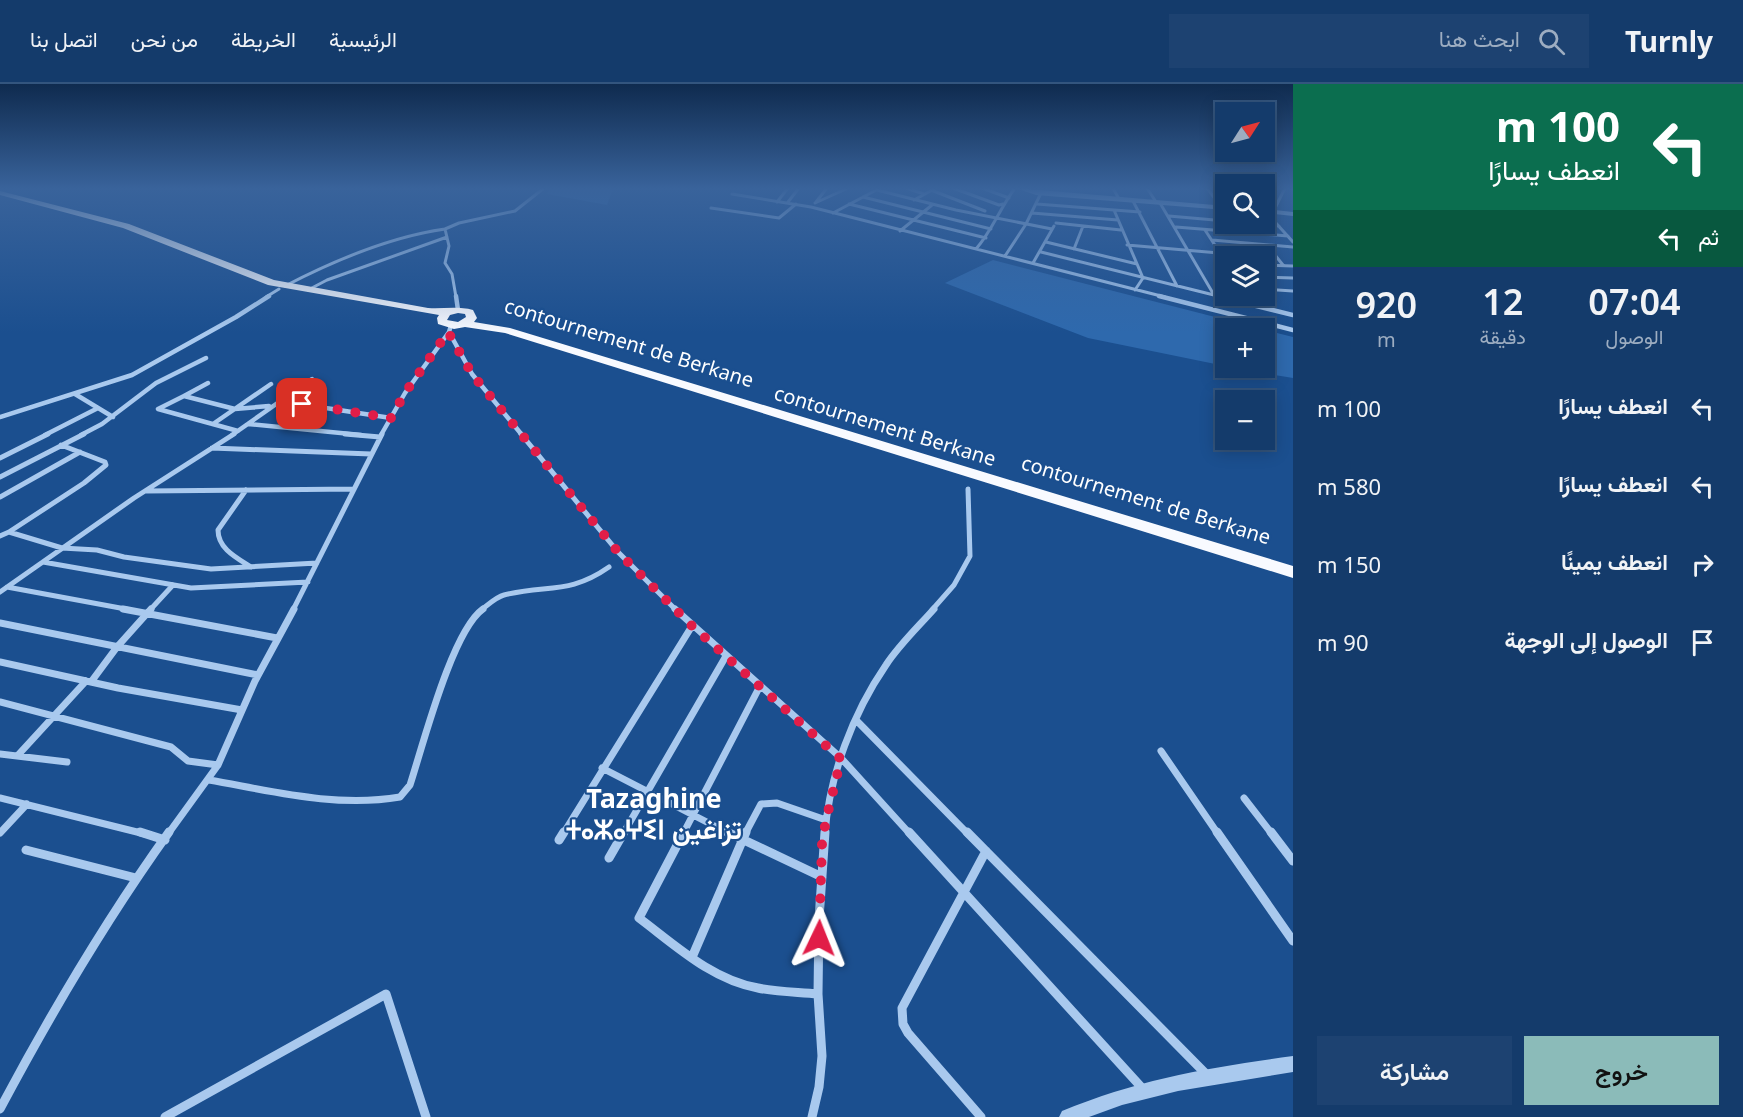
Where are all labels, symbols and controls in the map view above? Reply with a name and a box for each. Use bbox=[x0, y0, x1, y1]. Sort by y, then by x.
search box bbox=[1169, 14, 1589, 68]
text: Turnly bbox=[1625, 22, 1713, 60]
text: ابحث هنا bbox=[1439, 23, 1520, 53]
text: اتصل بنا bbox=[30, 25, 98, 53]
text: من نحن bbox=[131, 25, 198, 53]
text: الخريطة bbox=[231, 25, 296, 53]
text: الرئيسية bbox=[329, 25, 397, 53]
icon: search bbox=[1535, 25, 1568, 58]
text: 100 m bbox=[1496, 97, 1620, 154]
north arrow bbox=[1215, 102, 1275, 162]
map controls bbox=[1215, 102, 1275, 450]
icon: left bbox=[1641, 108, 1719, 186]
text: انعطف يسارًا bbox=[1488, 151, 1620, 188]
button: search bbox=[1215, 174, 1275, 234]
text: ثم bbox=[1698, 221, 1719, 251]
icon: left bbox=[1653, 222, 1686, 255]
button: layers bbox=[1215, 246, 1275, 306]
text: 12 bbox=[1482, 277, 1523, 326]
text: 07:04 bbox=[1588, 277, 1681, 326]
text: 920 bbox=[1355, 280, 1417, 329]
street label: contournement de Berkane bbox=[501, 292, 757, 393]
button: + bbox=[1215, 318, 1275, 378]
text: دقيقة bbox=[1480, 323, 1526, 350]
text: الوصول bbox=[1606, 323, 1663, 350]
text: m bbox=[1377, 326, 1396, 353]
pin bbox=[276, 378, 327, 429]
street label: contournement Berkane bbox=[771, 379, 999, 472]
icon: arrive bbox=[285, 387, 318, 420]
button: − bbox=[1215, 390, 1275, 450]
text: انعطف يسارًا bbox=[1558, 390, 1668, 420]
icon: left bbox=[1686, 392, 1719, 425]
text: 100 m bbox=[1317, 393, 1381, 423]
street label: contournement de Berkane bbox=[1018, 449, 1274, 550]
text: انعطف يسارًا bbox=[1558, 468, 1668, 498]
icon: left bbox=[1686, 470, 1719, 503]
text: 580 m bbox=[1317, 471, 1381, 501]
text: انعطف يمينًا bbox=[1561, 546, 1668, 576]
icon: right bbox=[1686, 548, 1719, 581]
text: 150 m bbox=[1317, 549, 1381, 579]
text: الوصول إلى الوجهة bbox=[1504, 624, 1668, 654]
icon: arrive bbox=[1686, 626, 1719, 659]
text: 90 m bbox=[1317, 627, 1368, 657]
district label: Tazaghine ⵜⴰⵣⴰⵖⵉⵏ تزاغين bbox=[566, 779, 742, 847]
position arrow bbox=[787, 906, 851, 970]
button: مشاركة bbox=[1317, 1036, 1512, 1105]
button: خروج bbox=[1524, 1036, 1719, 1105]

